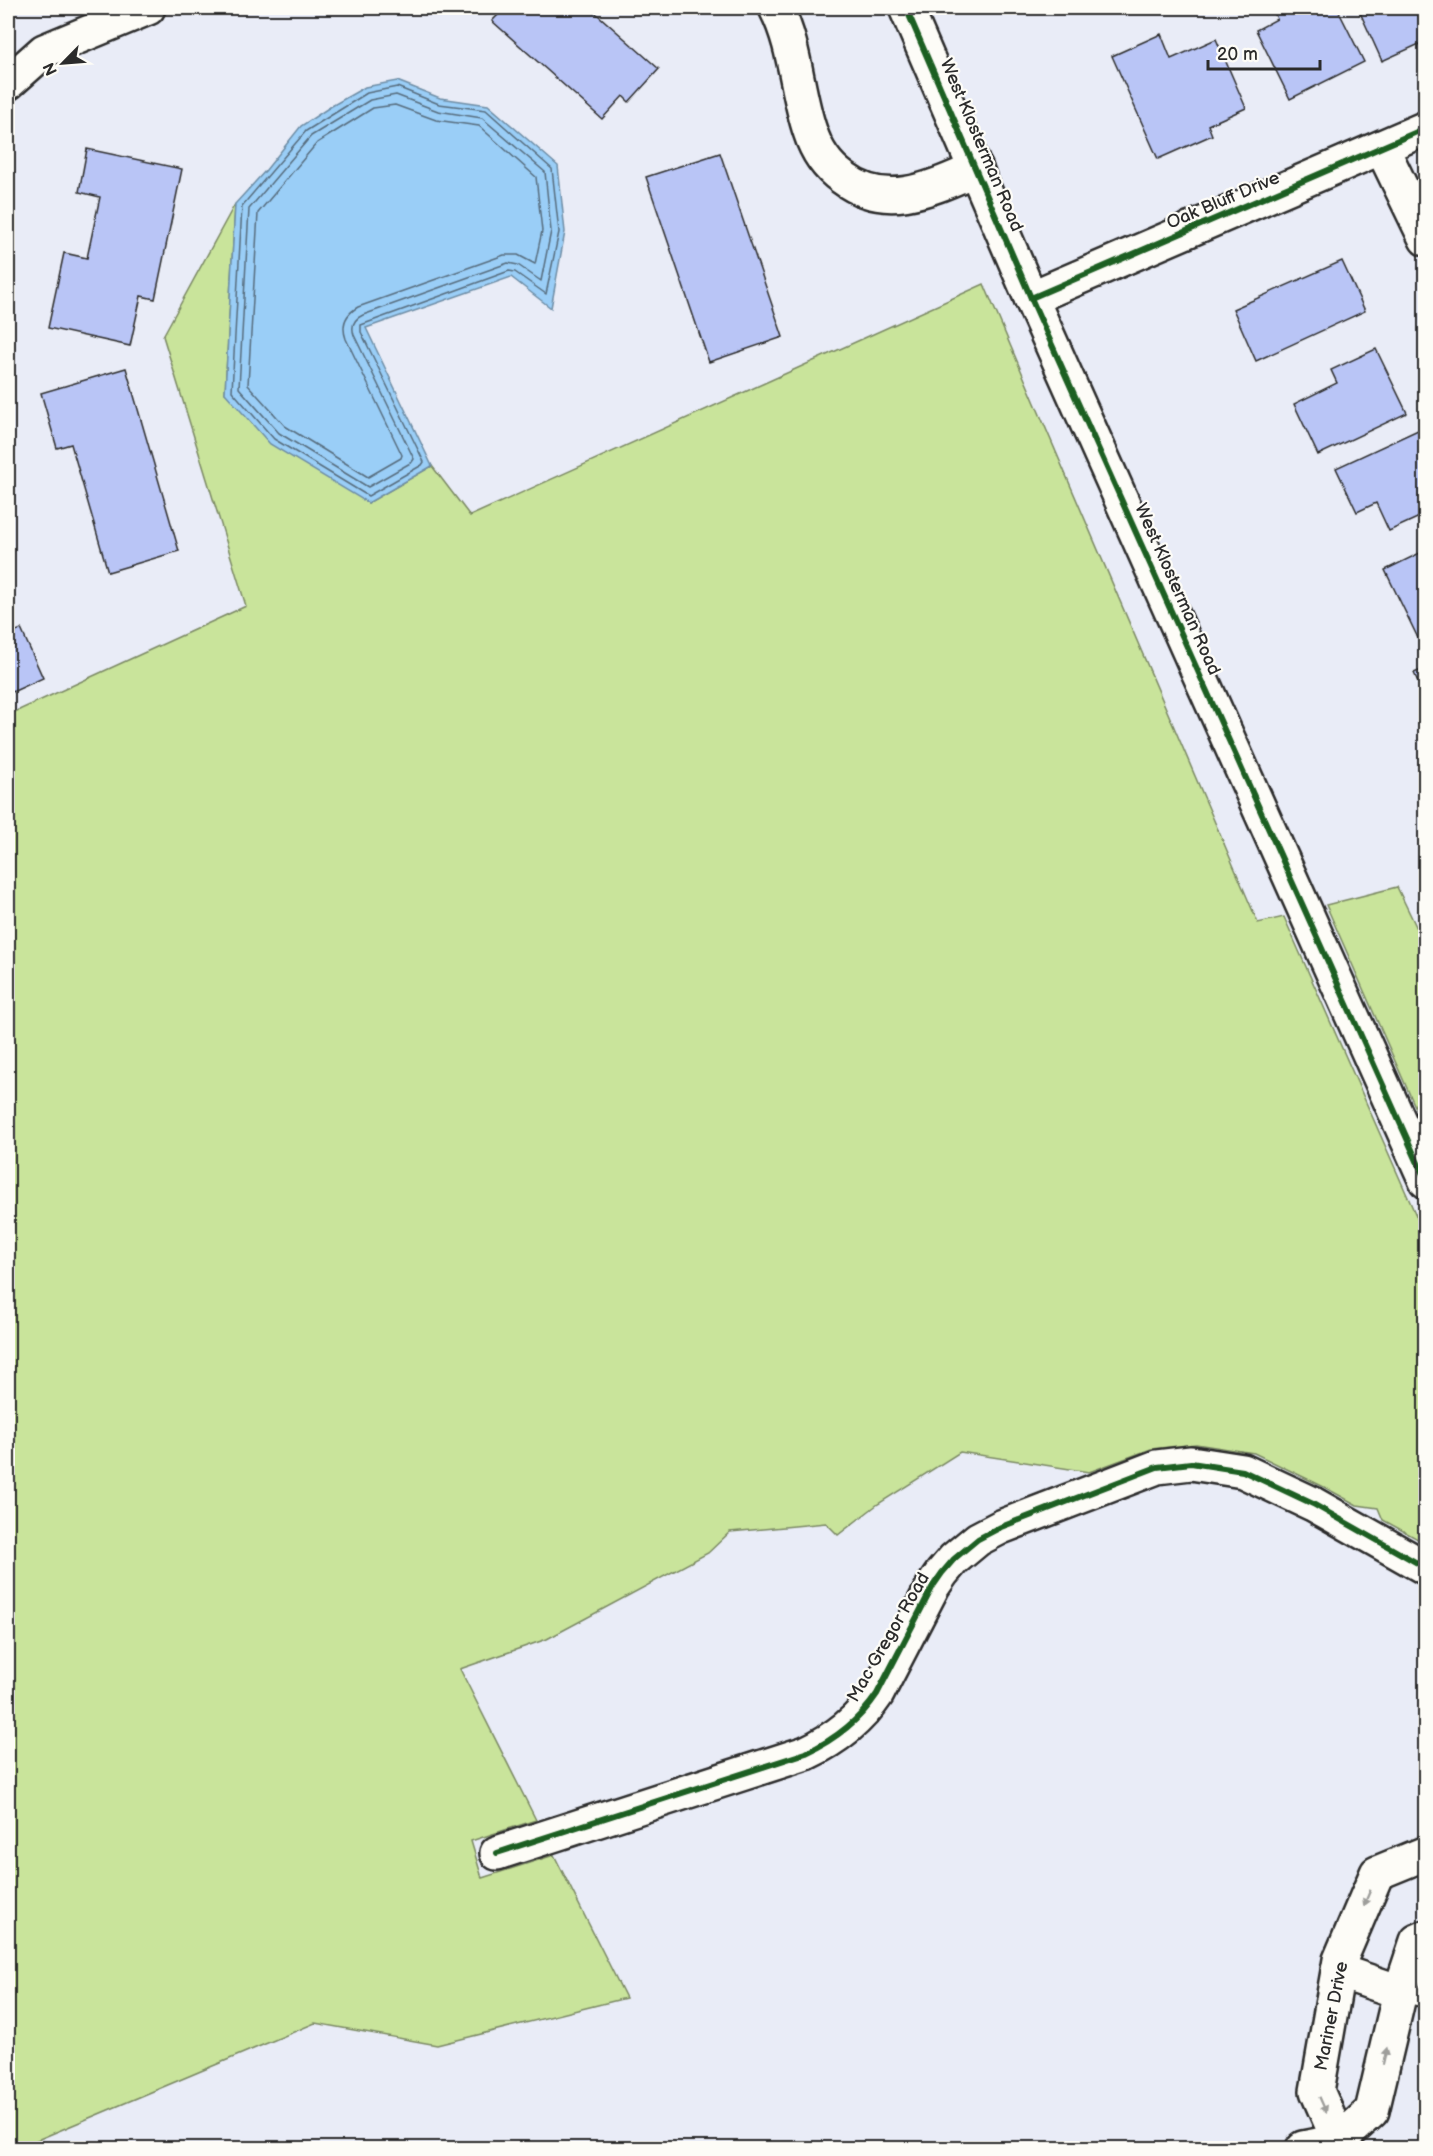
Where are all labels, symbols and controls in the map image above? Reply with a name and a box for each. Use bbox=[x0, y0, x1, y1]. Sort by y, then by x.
north arrow bbox=[33, 33, 93, 93]
scale bar bbox=[1208, 33, 1320, 71]
text: 20 m bbox=[1217, 44, 1258, 65]
street label: West Klosterman Road bbox=[936, 56, 1027, 235]
text: N bbox=[40, 59, 62, 78]
street label: Oak Bluff Drive bbox=[1164, 167, 1283, 234]
street label: West Klosterman Road bbox=[1130, 500, 1225, 678]
street label: Mac Gregor Road bbox=[843, 1569, 934, 1706]
one-way arrow bbox=[1361, 1889, 1371, 1907]
street label: Mariner Drive bbox=[1311, 1959, 1352, 2073]
one-way arrow bbox=[1381, 2047, 1390, 2066]
one-way arrow bbox=[1319, 2096, 1329, 2114]

